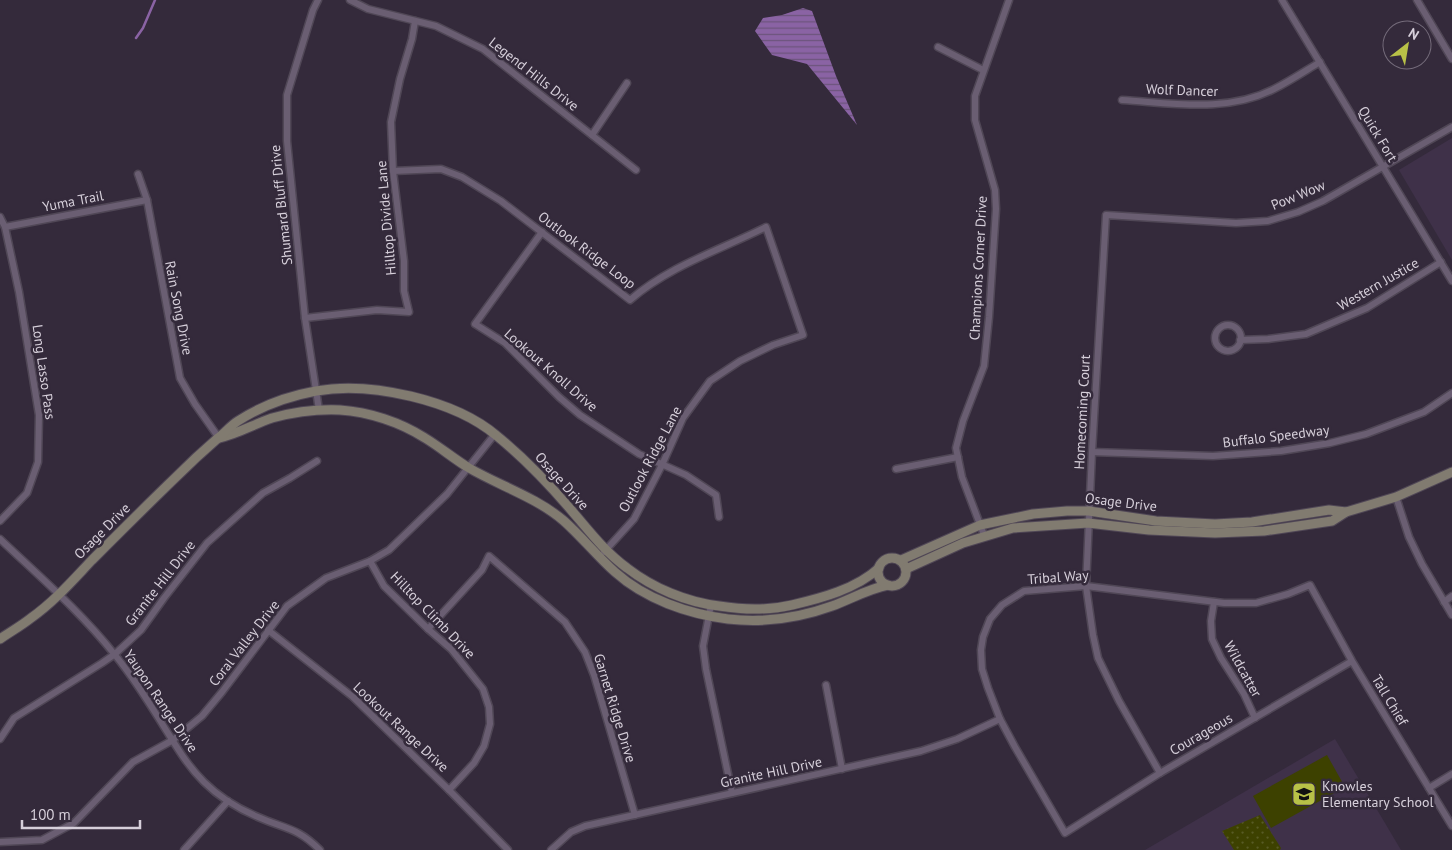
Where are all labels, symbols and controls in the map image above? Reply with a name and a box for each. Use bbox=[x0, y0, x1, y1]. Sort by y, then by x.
north arrow bbox=[1382, 20, 1432, 70]
text: N bbox=[1405, 24, 1422, 44]
street label: Legend Hills Drive bbox=[485, 33, 583, 115]
street label: Wolf Dancer bbox=[1145, 80, 1219, 100]
street label: Quick Fort bbox=[1354, 103, 1402, 165]
street label: Shumard Bluff Drive bbox=[266, 144, 296, 266]
street label: Hilltop Divide Lane bbox=[372, 160, 400, 276]
street label: Pow Wow bbox=[1268, 176, 1328, 214]
street label: Yuma Trail bbox=[41, 186, 105, 216]
street label: Champions Corner Drive bbox=[965, 195, 991, 341]
street label: Outlook Ridge Loop bbox=[534, 207, 640, 293]
street label: Western Justice bbox=[1334, 253, 1422, 315]
street label: Rain Song Drive bbox=[161, 259, 197, 357]
street label: Long Lasso Pass bbox=[28, 323, 60, 421]
street label: Lookout Knoll Drive bbox=[501, 324, 601, 416]
street label: Homecoming Court bbox=[1070, 354, 1094, 470]
street label: Outlook Ridge Lane bbox=[614, 403, 686, 515]
street label: Buffalo Speedway bbox=[1222, 420, 1331, 451]
street label: Osage Drive bbox=[531, 448, 593, 514]
street label: Osage Drive bbox=[1084, 489, 1158, 515]
street label: Osage Drive bbox=[70, 499, 134, 563]
street label: Granite Hill Drive bbox=[121, 537, 199, 629]
street label: Tribal Way bbox=[1027, 566, 1090, 588]
street label: Hilltop Climb Drive bbox=[387, 568, 479, 662]
street label: Coral Valley Drive bbox=[205, 596, 283, 690]
street label: Wildcatter bbox=[1220, 638, 1266, 700]
street label: Yaupon Range Drive bbox=[120, 646, 202, 756]
street label: Garnet Ridge Drive bbox=[590, 651, 640, 765]
street label: Tall Chief bbox=[1368, 671, 1412, 729]
street label: Lookout Range Drive bbox=[350, 678, 452, 776]
street label: Courageous bbox=[1166, 709, 1236, 759]
street label: Granite Hill Drive bbox=[718, 752, 824, 792]
place label: Knowles Elementary School bbox=[1322, 777, 1434, 811]
school or university icon: Knowles Elementary School bbox=[1291, 781, 1317, 807]
scale bar bbox=[22, 798, 140, 830]
text: 100 m bbox=[30, 805, 71, 824]

